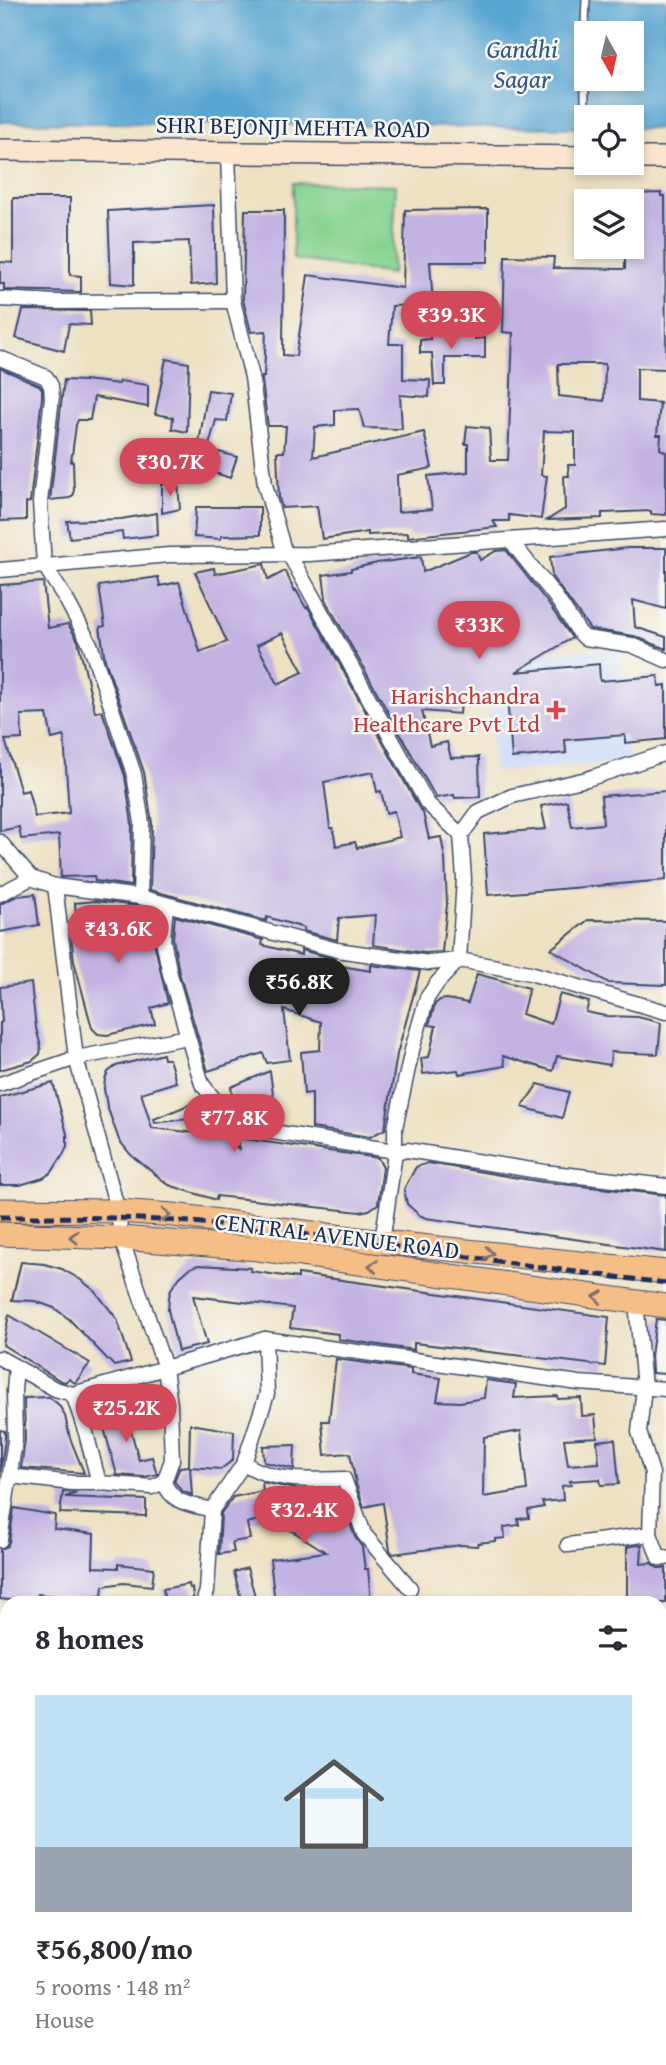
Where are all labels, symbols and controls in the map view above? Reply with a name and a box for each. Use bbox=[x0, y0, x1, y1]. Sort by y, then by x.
north arrow bbox=[574, 21, 644, 91]
map controls bbox=[574, 21, 644, 259]
water label: Gandhi Sagar bbox=[486, 29, 558, 98]
button: locate bbox=[574, 105, 644, 175]
street label: SHRI BEJONJI MEHTA ROAD bbox=[156, 107, 430, 146]
button: layers bbox=[574, 189, 644, 259]
pin: ₹39.3K bbox=[394, 292, 508, 351]
text: ₹39.3K bbox=[417, 297, 485, 330]
pin: ₹30.7K bbox=[113, 438, 227, 498]
text: ₹30.7K bbox=[136, 444, 204, 477]
pin: ₹33K bbox=[438, 602, 520, 661]
text: ₹33K bbox=[454, 607, 504, 640]
place label: Harishchandra Healthcare Pvt Ltd bbox=[353, 678, 541, 741]
marker: Harishchandra Healthcare Pvt Ltd bbox=[546, 700, 566, 720]
pin: ₹43.6K bbox=[61, 906, 175, 965]
text: ₹43.6K bbox=[84, 911, 152, 944]
pin: ₹56.8K bbox=[242, 958, 356, 1018]
text: ₹56.8K bbox=[265, 964, 333, 997]
pin: ₹77.8K bbox=[177, 1094, 291, 1154]
text: ₹77.8K bbox=[200, 1100, 268, 1133]
street label: CENTRAL AVENUE ROAD bbox=[213, 1203, 461, 1268]
one-way arrow bbox=[161, 1207, 172, 1222]
one-way arrow bbox=[68, 1230, 79, 1245]
one-way arrow bbox=[483, 1246, 495, 1261]
one-way arrow bbox=[367, 1258, 379, 1273]
one-way arrow bbox=[592, 1290, 604, 1305]
pin: ₹25.2K bbox=[69, 1384, 183, 1444]
text: ₹25.2K bbox=[92, 1390, 160, 1423]
pin: ₹32.4K bbox=[247, 1486, 361, 1546]
text: ₹32.4K bbox=[270, 1492, 338, 1525]
text: 8 homes bbox=[35, 1616, 144, 1660]
icon: filters bbox=[594, 1619, 632, 1657]
icon: home bbox=[271, 1741, 397, 1867]
text: ₹56,800/mo bbox=[35, 1926, 193, 1970]
text: 5 rooms · 148 m² bbox=[35, 1970, 190, 2003]
text: House bbox=[35, 2003, 94, 2036]

